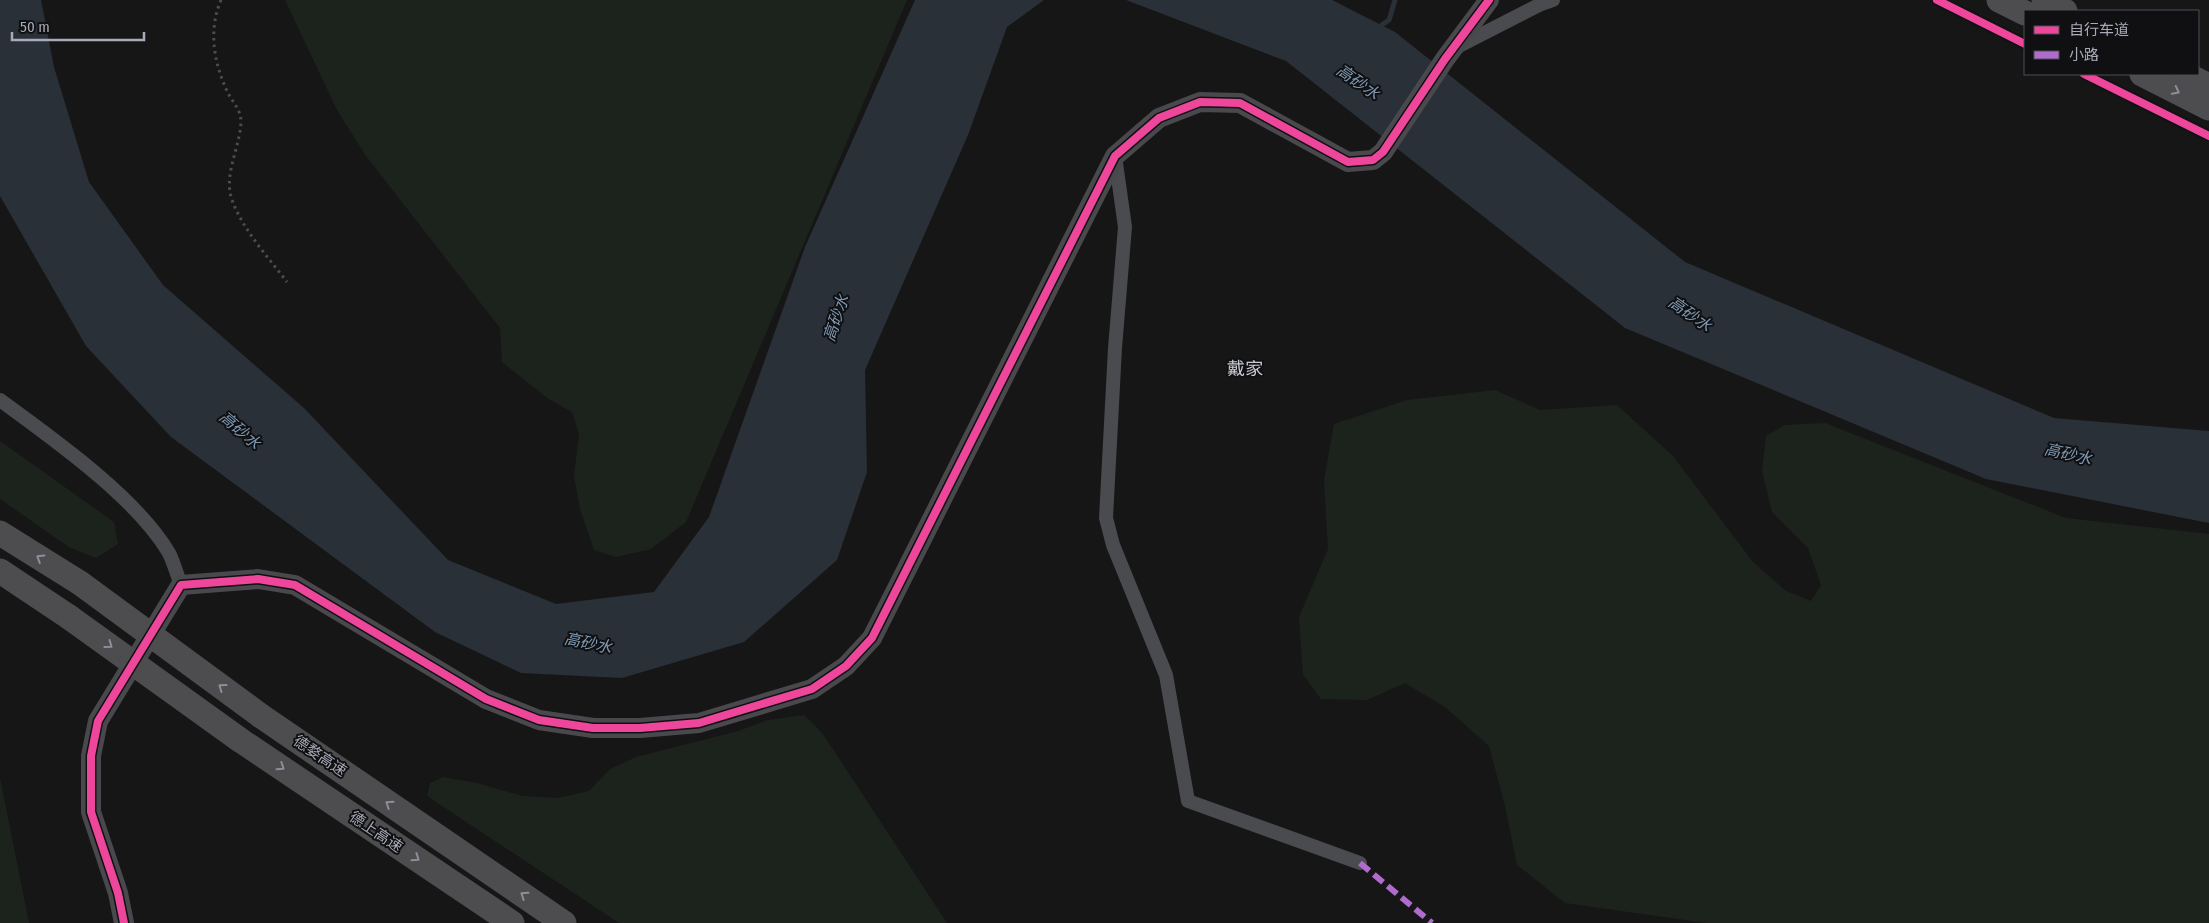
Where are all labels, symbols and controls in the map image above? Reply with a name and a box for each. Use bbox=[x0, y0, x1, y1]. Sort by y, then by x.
scale bar bbox=[12, 10, 145, 42]
legend bbox=[2024, 10, 2199, 75]
text: 50 m bbox=[20, 18, 50, 36]
text: 自行车道 bbox=[2069, 21, 2129, 39]
text: 小路 bbox=[2069, 46, 2099, 64]
water label: 高砂水 bbox=[1333, 60, 1384, 104]
one-way arrow bbox=[2170, 85, 2179, 95]
water label: 高砂水 bbox=[819, 291, 853, 344]
water label: 高砂水 bbox=[1665, 292, 1716, 336]
district label: 戴家 bbox=[1227, 358, 1263, 380]
water label: 高砂水 bbox=[216, 407, 265, 454]
water label: 高砂水 bbox=[2042, 439, 2094, 469]
one-way arrow bbox=[36, 554, 45, 564]
water label: 高砂水 bbox=[563, 629, 614, 657]
one-way arrow bbox=[103, 639, 113, 648]
one-way arrow bbox=[218, 684, 228, 693]
street label: 德婺高速 bbox=[290, 732, 350, 780]
one-way arrow bbox=[276, 761, 285, 771]
one-way arrow bbox=[386, 801, 395, 810]
street label: 德上高速 bbox=[346, 808, 406, 856]
one-way arrow bbox=[410, 852, 420, 861]
one-way arrow bbox=[520, 892, 529, 902]

